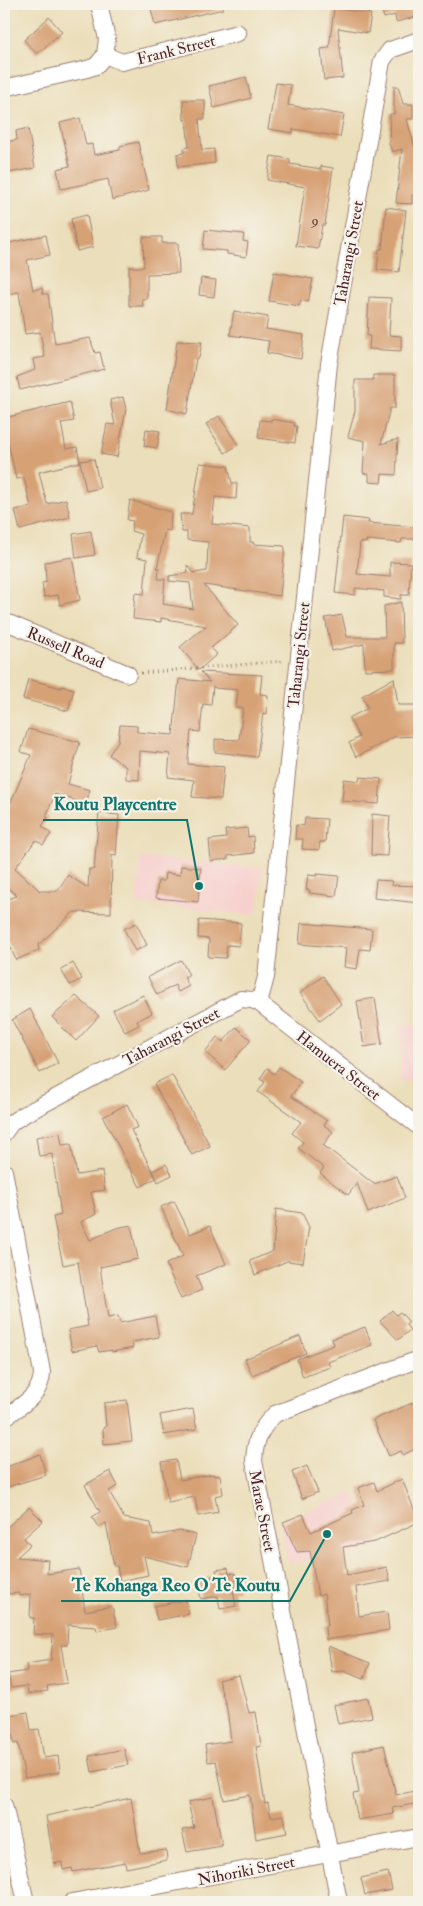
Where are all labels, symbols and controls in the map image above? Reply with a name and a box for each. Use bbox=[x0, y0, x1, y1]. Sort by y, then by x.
street label: Frank Street bbox=[135, 31, 217, 69]
street label: Taharangi Street bbox=[330, 199, 368, 307]
house number: 9 bbox=[310, 212, 319, 229]
street label: Taharangi Street bbox=[283, 601, 315, 709]
street label: Russell Road bbox=[24, 623, 107, 673]
callout: Koutu Playcentre bbox=[43, 787, 187, 820]
text: Koutu Playcentre bbox=[53, 793, 177, 816]
street label: Taharangi Street bbox=[120, 1003, 223, 1071]
street label: Hamuera Street bbox=[292, 1027, 384, 1105]
street label: Marae Street bbox=[244, 1468, 280, 1554]
callout: Te Kohanga Reo O Te Koutu bbox=[61, 1568, 290, 1601]
text: Te Kohanga Reo O Te Koutu bbox=[71, 1574, 281, 1597]
street label: Nihoriki Street bbox=[196, 1852, 297, 1890]

